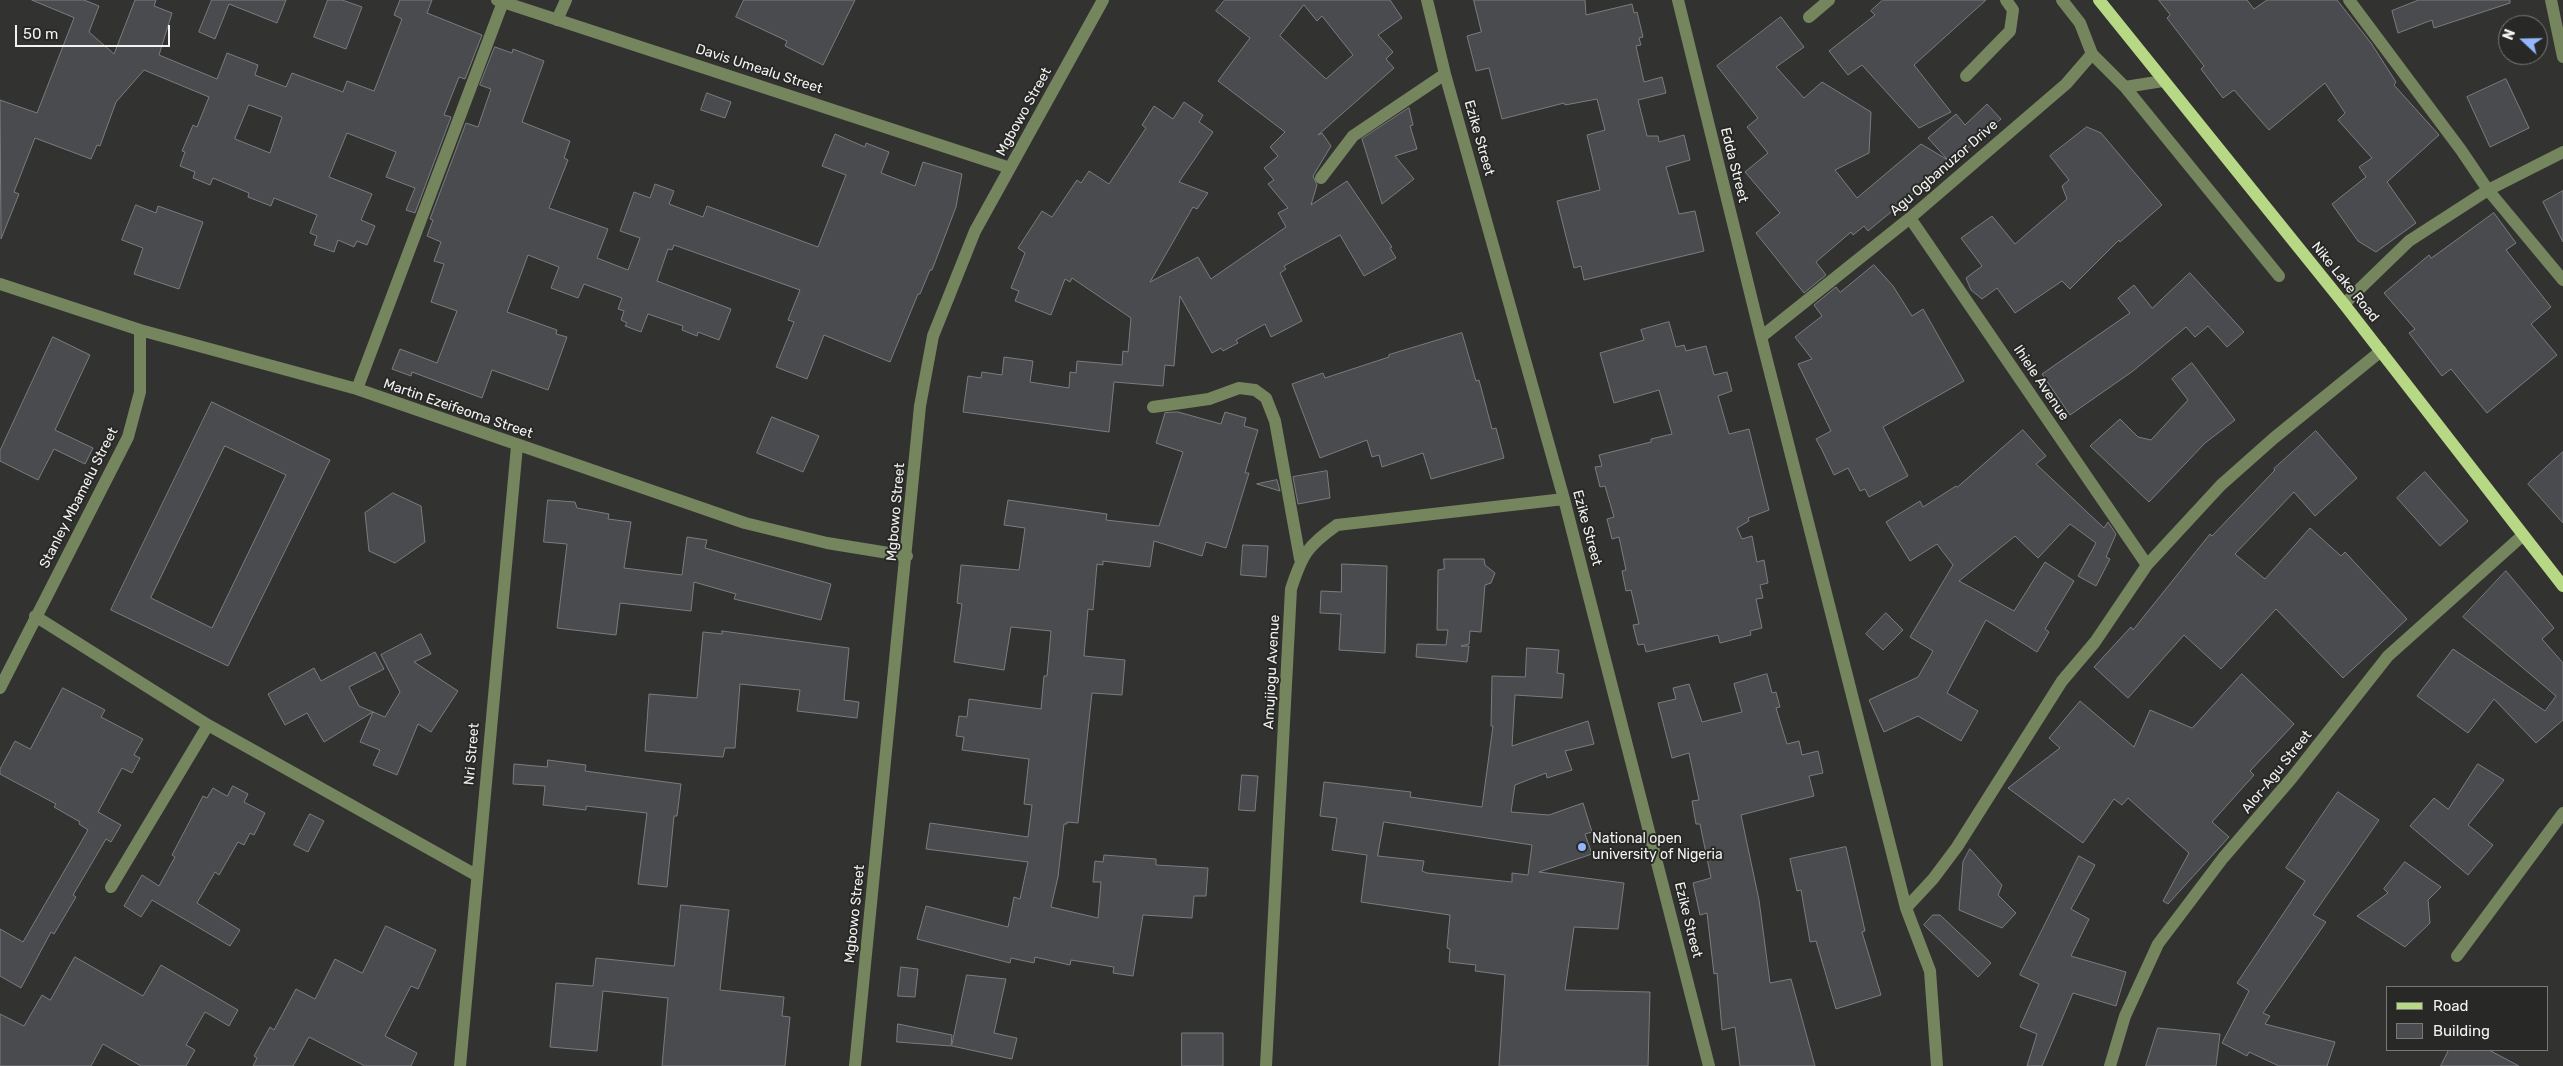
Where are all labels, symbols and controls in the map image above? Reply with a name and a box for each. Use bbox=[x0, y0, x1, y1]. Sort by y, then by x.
scale bar bbox=[18, 15, 172, 47]
north arrow bbox=[2498, 15, 2548, 65]
text: 50 m bbox=[23, 25, 58, 43]
text: N bbox=[2500, 27, 2519, 43]
street label: Davis Umealu Street bbox=[693, 41, 825, 97]
street label: Mgbowo Street bbox=[993, 65, 1055, 159]
street label: Ezike Street bbox=[1460, 98, 1498, 178]
street label: Agu Ogbanuzor Drive bbox=[1886, 116, 2002, 220]
street label: Edda Street bbox=[1717, 126, 1751, 204]
street label: Nike Lake Road bbox=[2308, 239, 2382, 325]
street label: Ihiele Avenue bbox=[2010, 342, 2072, 424]
street label: Martin Ezeifeoma Street bbox=[381, 376, 535, 442]
street label: Stanley Mbamelu Street bbox=[36, 425, 122, 571]
street label: Mgbowo Street bbox=[883, 462, 909, 562]
street label: Ezike Street bbox=[1569, 488, 1605, 568]
street label: Amujiogu Avenue bbox=[1261, 614, 1283, 730]
street label: Nri Street bbox=[461, 722, 483, 786]
street label: Alor-Agu Street bbox=[2238, 727, 2316, 817]
place label: National open university of Nigeria bbox=[1592, 831, 1723, 864]
marker: National open university of Nigeria bbox=[1576, 841, 1588, 853]
street label: Mgbowo Street bbox=[841, 864, 869, 964]
street label: Ezike Street bbox=[1670, 880, 1706, 960]
legend bbox=[2386, 986, 2548, 1051]
text: Road bbox=[2433, 997, 2469, 1015]
text: Building bbox=[2433, 1022, 2490, 1040]

